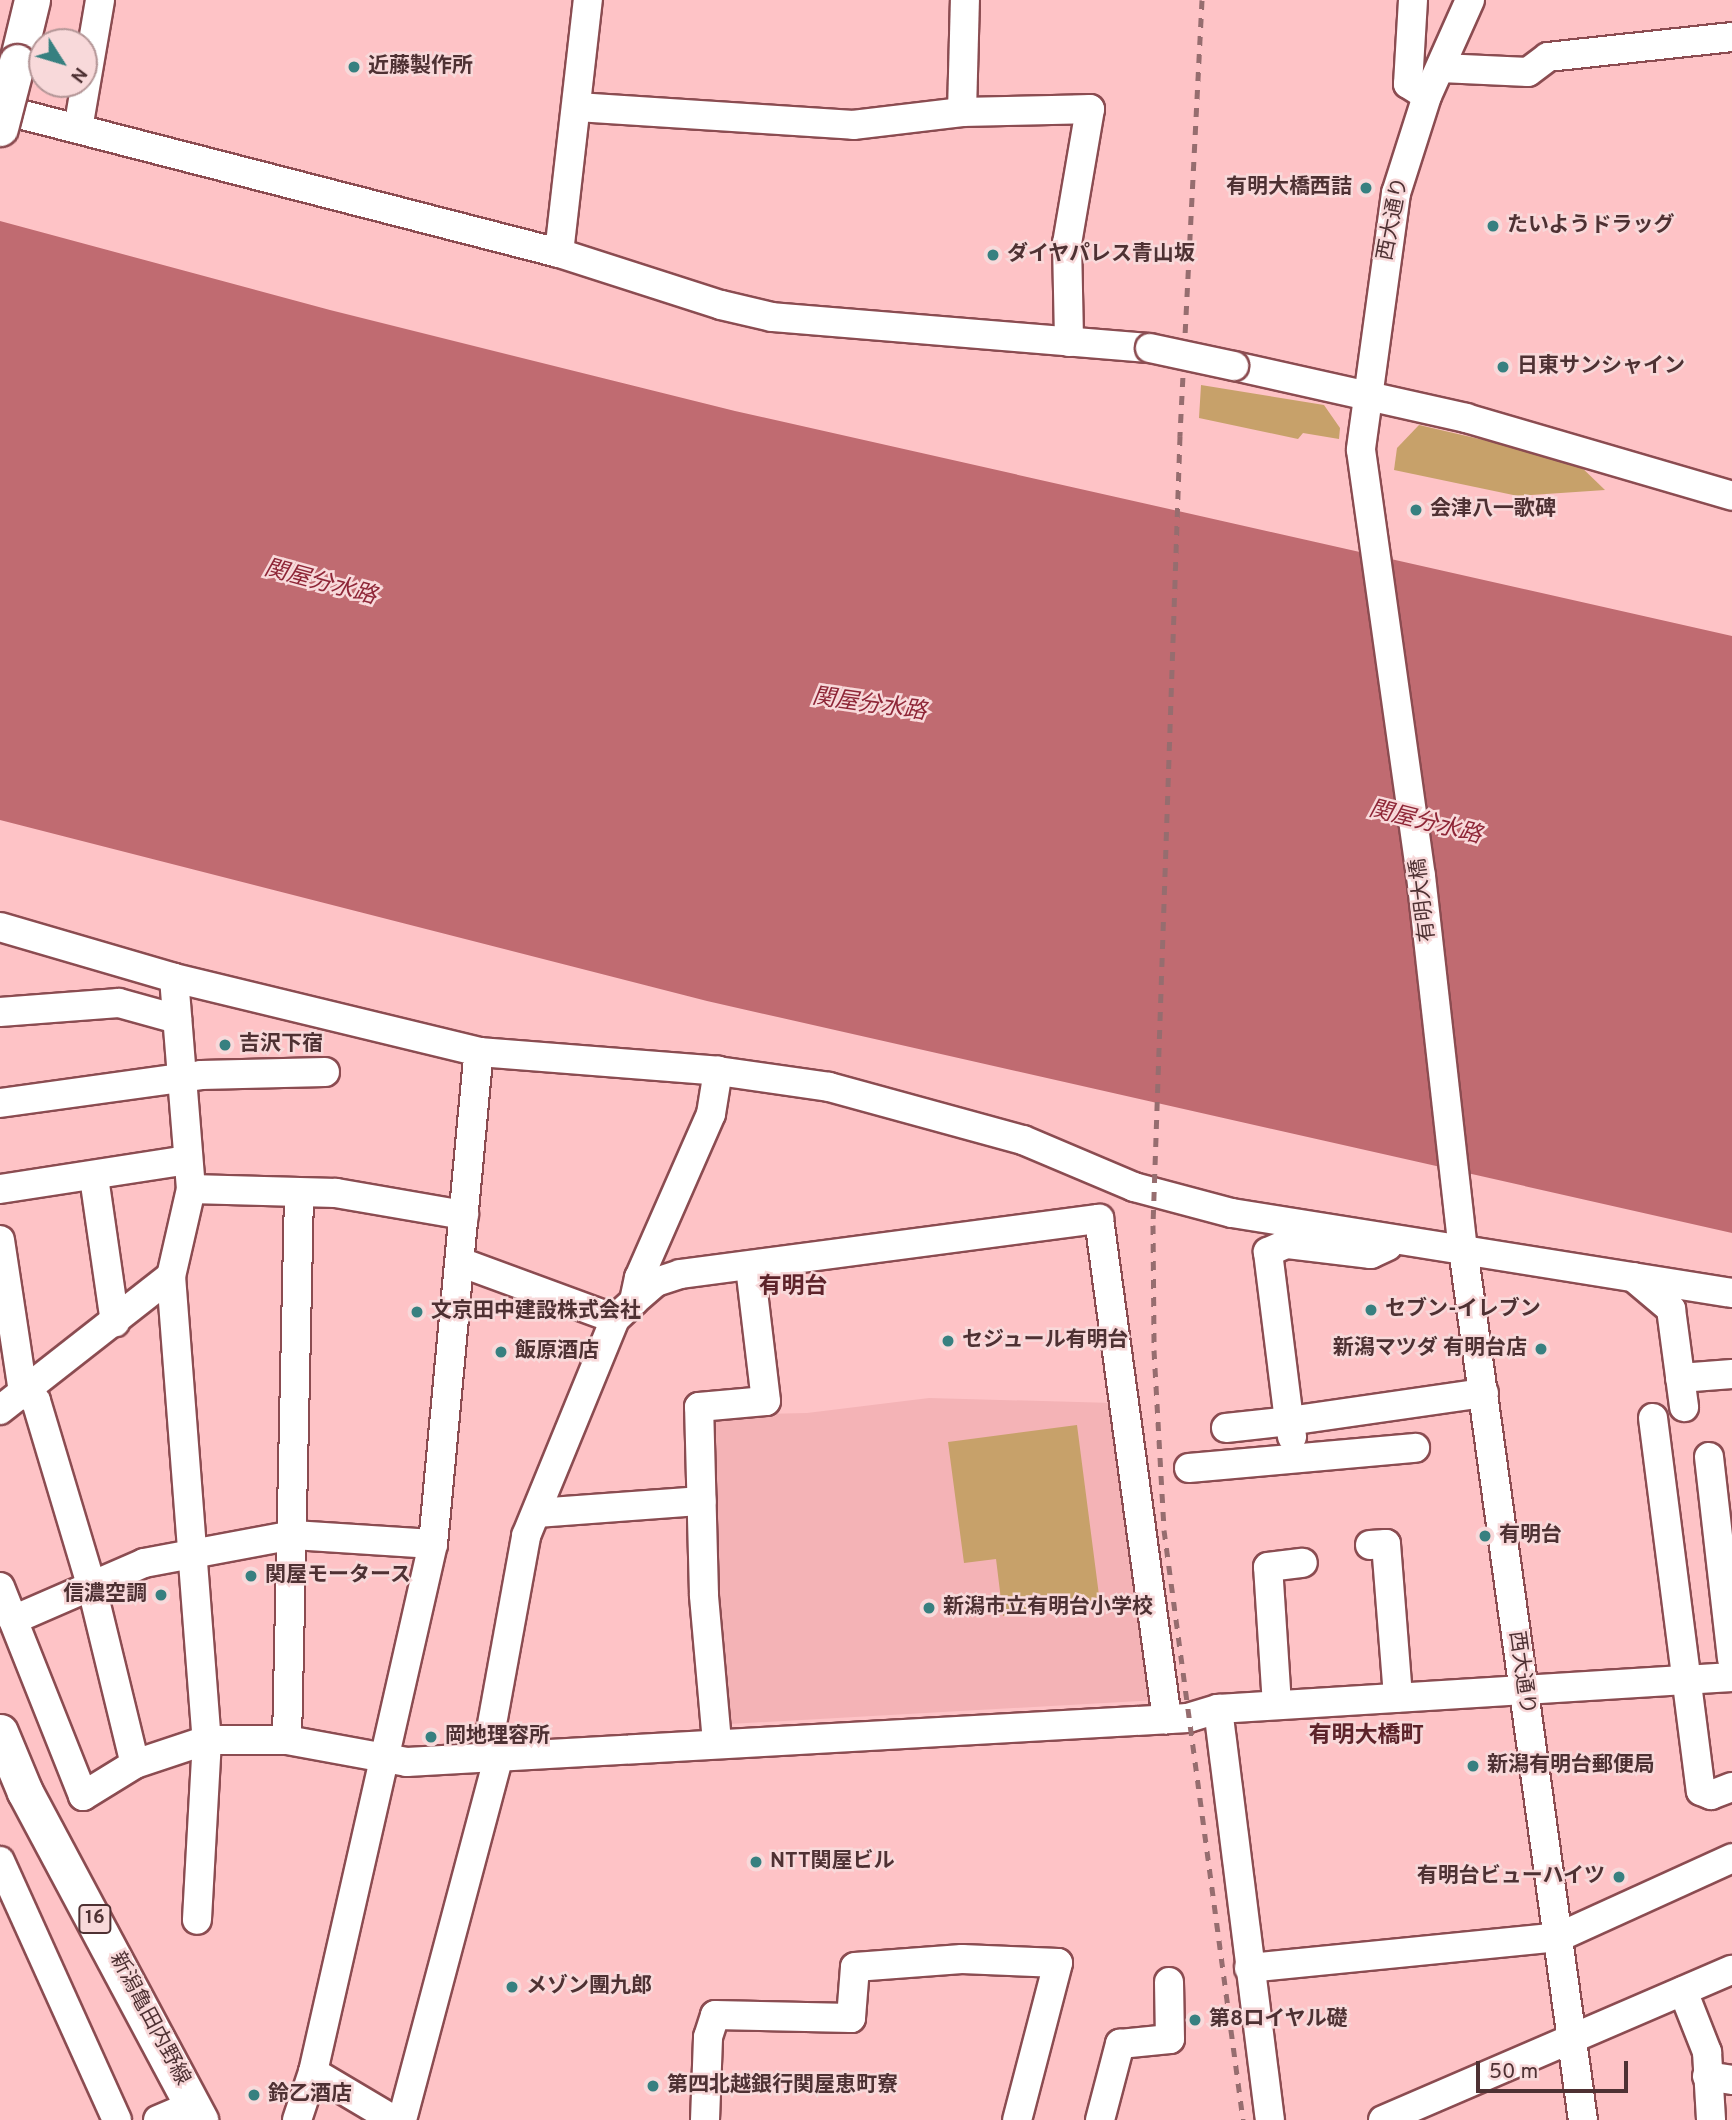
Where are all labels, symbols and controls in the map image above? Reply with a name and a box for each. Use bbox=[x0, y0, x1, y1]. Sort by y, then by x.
north arrow bbox=[28, 28, 98, 98]
place label: 近藤製作所 bbox=[368, 54, 473, 80]
marker: 近藤製作所 bbox=[346, 59, 362, 75]
text: N bbox=[64, 62, 92, 87]
place label: 有明大橋西詰 bbox=[1226, 175, 1352, 201]
street label: 西大通り bbox=[1374, 175, 1414, 263]
marker: 有明大橋西詰 bbox=[1358, 180, 1374, 196]
place label: たいようドラッグ bbox=[1507, 213, 1675, 239]
marker: たいようドラッグ bbox=[1485, 218, 1501, 234]
place label: ダイヤパレス青山坂 bbox=[1007, 242, 1196, 268]
marker: ダイヤパレス青山坂 bbox=[985, 247, 1001, 263]
place label: 日東サンシャイン bbox=[1517, 354, 1685, 380]
marker: 日東サンシャイン bbox=[1495, 359, 1511, 375]
place label: 会津八一歌碑 bbox=[1430, 497, 1556, 523]
marker: 会津八一歌碑 bbox=[1408, 502, 1424, 518]
water label: 関屋分水路 bbox=[261, 556, 379, 612]
water label: 関屋分水路 bbox=[810, 684, 928, 728]
water label: 関屋分水路 bbox=[1366, 797, 1484, 851]
street label: 有明大橋 bbox=[1406, 857, 1442, 943]
place label: 吉沢下宿 bbox=[239, 1032, 323, 1058]
marker: 吉沢下宿 bbox=[217, 1037, 233, 1053]
district label: 有明台 bbox=[759, 1274, 827, 1302]
place label: セブン-イレブン bbox=[1385, 1297, 1541, 1323]
place label: 文京田中建設株式会社 bbox=[431, 1299, 641, 1325]
marker: セブン-イレブン bbox=[1363, 1302, 1379, 1318]
marker: 文京田中建設株式会社 bbox=[409, 1304, 425, 1320]
place label: セジュール有明台 bbox=[962, 1328, 1130, 1354]
marker: セジュール有明台 bbox=[940, 1333, 956, 1349]
place label: 新潟マツダ 有明台店 bbox=[1333, 1336, 1527, 1362]
place label: 飯原酒店 bbox=[515, 1339, 599, 1365]
marker: 新潟マツダ 有明台店 bbox=[1533, 1341, 1549, 1357]
marker: 飯原酒店 bbox=[493, 1344, 509, 1360]
place label: 有明台 bbox=[1499, 1523, 1562, 1549]
marker: 有明台 bbox=[1477, 1528, 1493, 1544]
place label: 関屋モータース bbox=[265, 1563, 412, 1589]
marker: 関屋モータース bbox=[243, 1568, 259, 1584]
place label: 信濃空調 bbox=[63, 1582, 147, 1608]
marker: 信濃空調 bbox=[153, 1587, 169, 1603]
place label: 新潟市立有明台小学校 bbox=[943, 1595, 1153, 1621]
marker: 新潟市立有明台小学校 bbox=[921, 1600, 937, 1616]
street label: 西大通り bbox=[1503, 1630, 1539, 1716]
district label: 有明大橋町 bbox=[1309, 1723, 1423, 1751]
place label: 岡地理容所 bbox=[445, 1724, 550, 1750]
marker: 岡地理容所 bbox=[423, 1729, 439, 1745]
place label: 新潟有明台郵便局 bbox=[1487, 1753, 1655, 1779]
marker: 新潟有明台郵便局 bbox=[1465, 1758, 1481, 1774]
place label: NTT関屋ビル bbox=[770, 1849, 895, 1875]
marker: NTT関屋ビル bbox=[748, 1854, 764, 1870]
place label: 有明台ビューハイツ bbox=[1416, 1864, 1605, 1890]
marker: 有明台ビューハイツ bbox=[1611, 1869, 1627, 1885]
road number: 16 bbox=[78, 1904, 112, 1935]
street label: 新潟亀田内野線 bbox=[103, 1948, 195, 2090]
place label: メゾン團九郎 bbox=[526, 1974, 652, 2000]
marker: メゾン團九郎 bbox=[504, 1979, 520, 1995]
place label: 第8ロイヤル礎 bbox=[1209, 2007, 1348, 2033]
marker: 第8ロイヤル礎 bbox=[1187, 2012, 1203, 2028]
scale bar bbox=[1480, 2046, 1632, 2090]
text: 50 m bbox=[1489, 2059, 1538, 2086]
place label: 第四北越銀行関屋恵町寮 bbox=[667, 2073, 898, 2099]
marker: 第四北越銀行関屋恵町寮 bbox=[645, 2078, 661, 2094]
place label: 鈴乙酒店 bbox=[268, 2082, 352, 2108]
marker: 鈴乙酒店 bbox=[246, 2087, 262, 2103]

